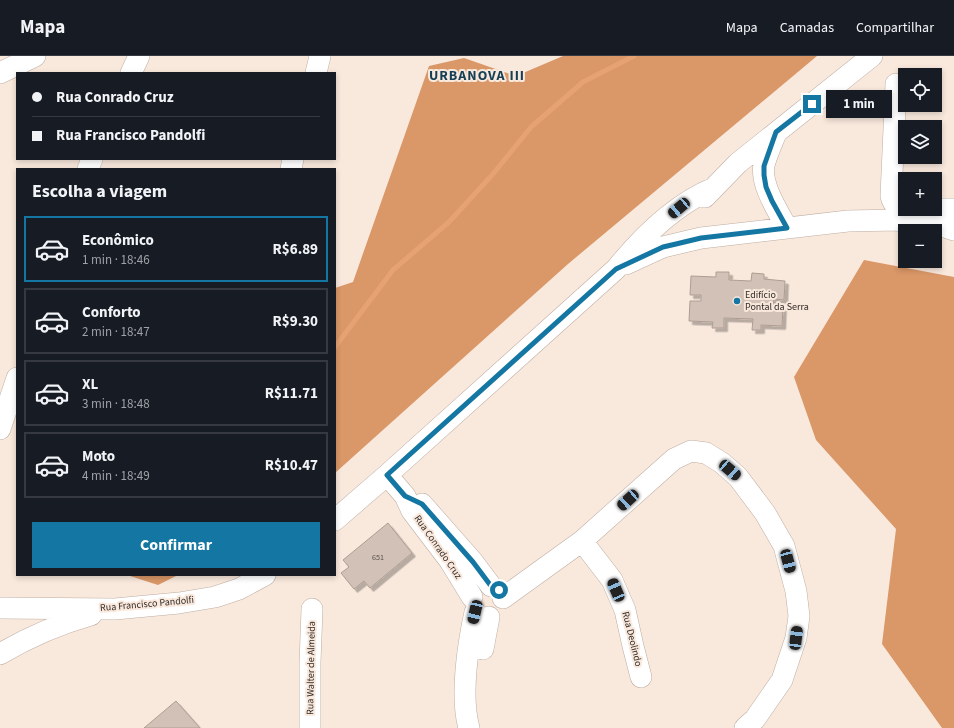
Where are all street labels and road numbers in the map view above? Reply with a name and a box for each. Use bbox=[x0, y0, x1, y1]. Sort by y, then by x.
street label: Rua Conrado Cruz bbox=[411, 512, 465, 582]
street label: Rua Francisco Pandolfi bbox=[99, 593, 195, 615]
street label: Rua Deolindo bbox=[618, 610, 646, 668]
street label: Rua Walter de Almeida bbox=[303, 621, 319, 715]

